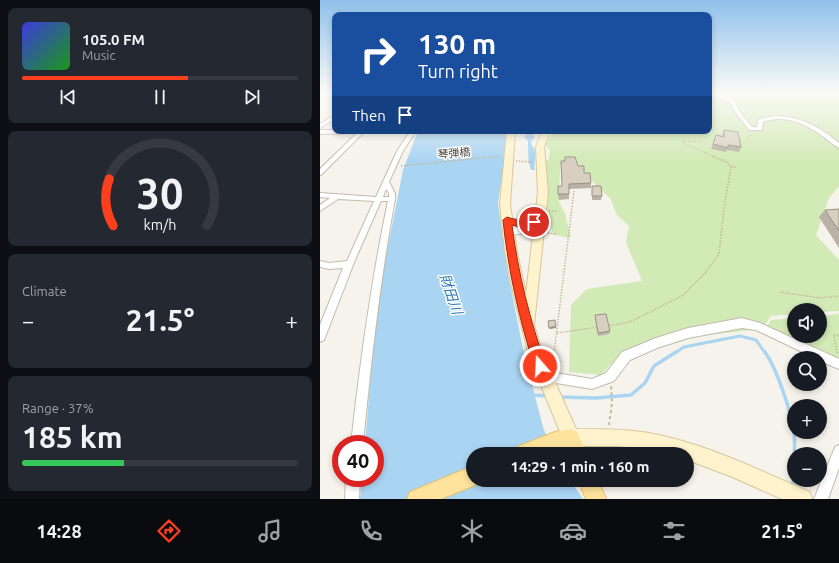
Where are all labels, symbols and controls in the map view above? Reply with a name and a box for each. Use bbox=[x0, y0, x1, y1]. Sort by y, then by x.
icon: right bbox=[352, 28, 404, 80]
text: 130 m bbox=[418, 28, 496, 59]
text: 105.0 FM bbox=[82, 31, 145, 48]
text: Music bbox=[82, 48, 116, 62]
text: Turn right bbox=[418, 61, 498, 81]
icon: previous bbox=[57, 86, 79, 108]
icon: pause bbox=[149, 86, 171, 108]
icon: next bbox=[241, 86, 263, 108]
icon: arrive bbox=[394, 104, 416, 126]
text: Then bbox=[352, 107, 386, 124]
street label: 琴弾橋 bbox=[437, 146, 471, 160]
text: 30 bbox=[137, 170, 183, 217]
pin bbox=[517, 205, 551, 239]
icon: arrive bbox=[523, 211, 545, 233]
text: km/h bbox=[144, 217, 176, 233]
water label: 財田川 bbox=[437, 272, 466, 318]
text: Climate bbox=[22, 284, 67, 298]
text: 21.5° bbox=[126, 303, 194, 337]
map controls bbox=[787, 303, 827, 487]
button: sound bbox=[787, 303, 827, 343]
text: − bbox=[22, 308, 34, 333]
text: + bbox=[286, 308, 298, 333]
position arrow bbox=[519, 345, 561, 387]
button: search bbox=[787, 351, 827, 391]
button: + bbox=[787, 399, 827, 439]
text: Range · 37% bbox=[22, 401, 94, 415]
text: 185 km bbox=[22, 420, 123, 454]
speed limit sign: 40 bbox=[332, 435, 384, 487]
button: − bbox=[787, 447, 827, 487]
text: 14:29 · 1 min · 160 m bbox=[511, 458, 649, 475]
icon: directions bbox=[155, 517, 183, 545]
icon: music bbox=[256, 517, 284, 545]
icon: phone bbox=[357, 517, 385, 545]
icon: climate bbox=[458, 517, 486, 545]
icon: car bbox=[559, 517, 587, 545]
icon: filters bbox=[660, 517, 688, 545]
text: 14:28 bbox=[37, 521, 82, 541]
text: 21.5° bbox=[761, 521, 802, 541]

